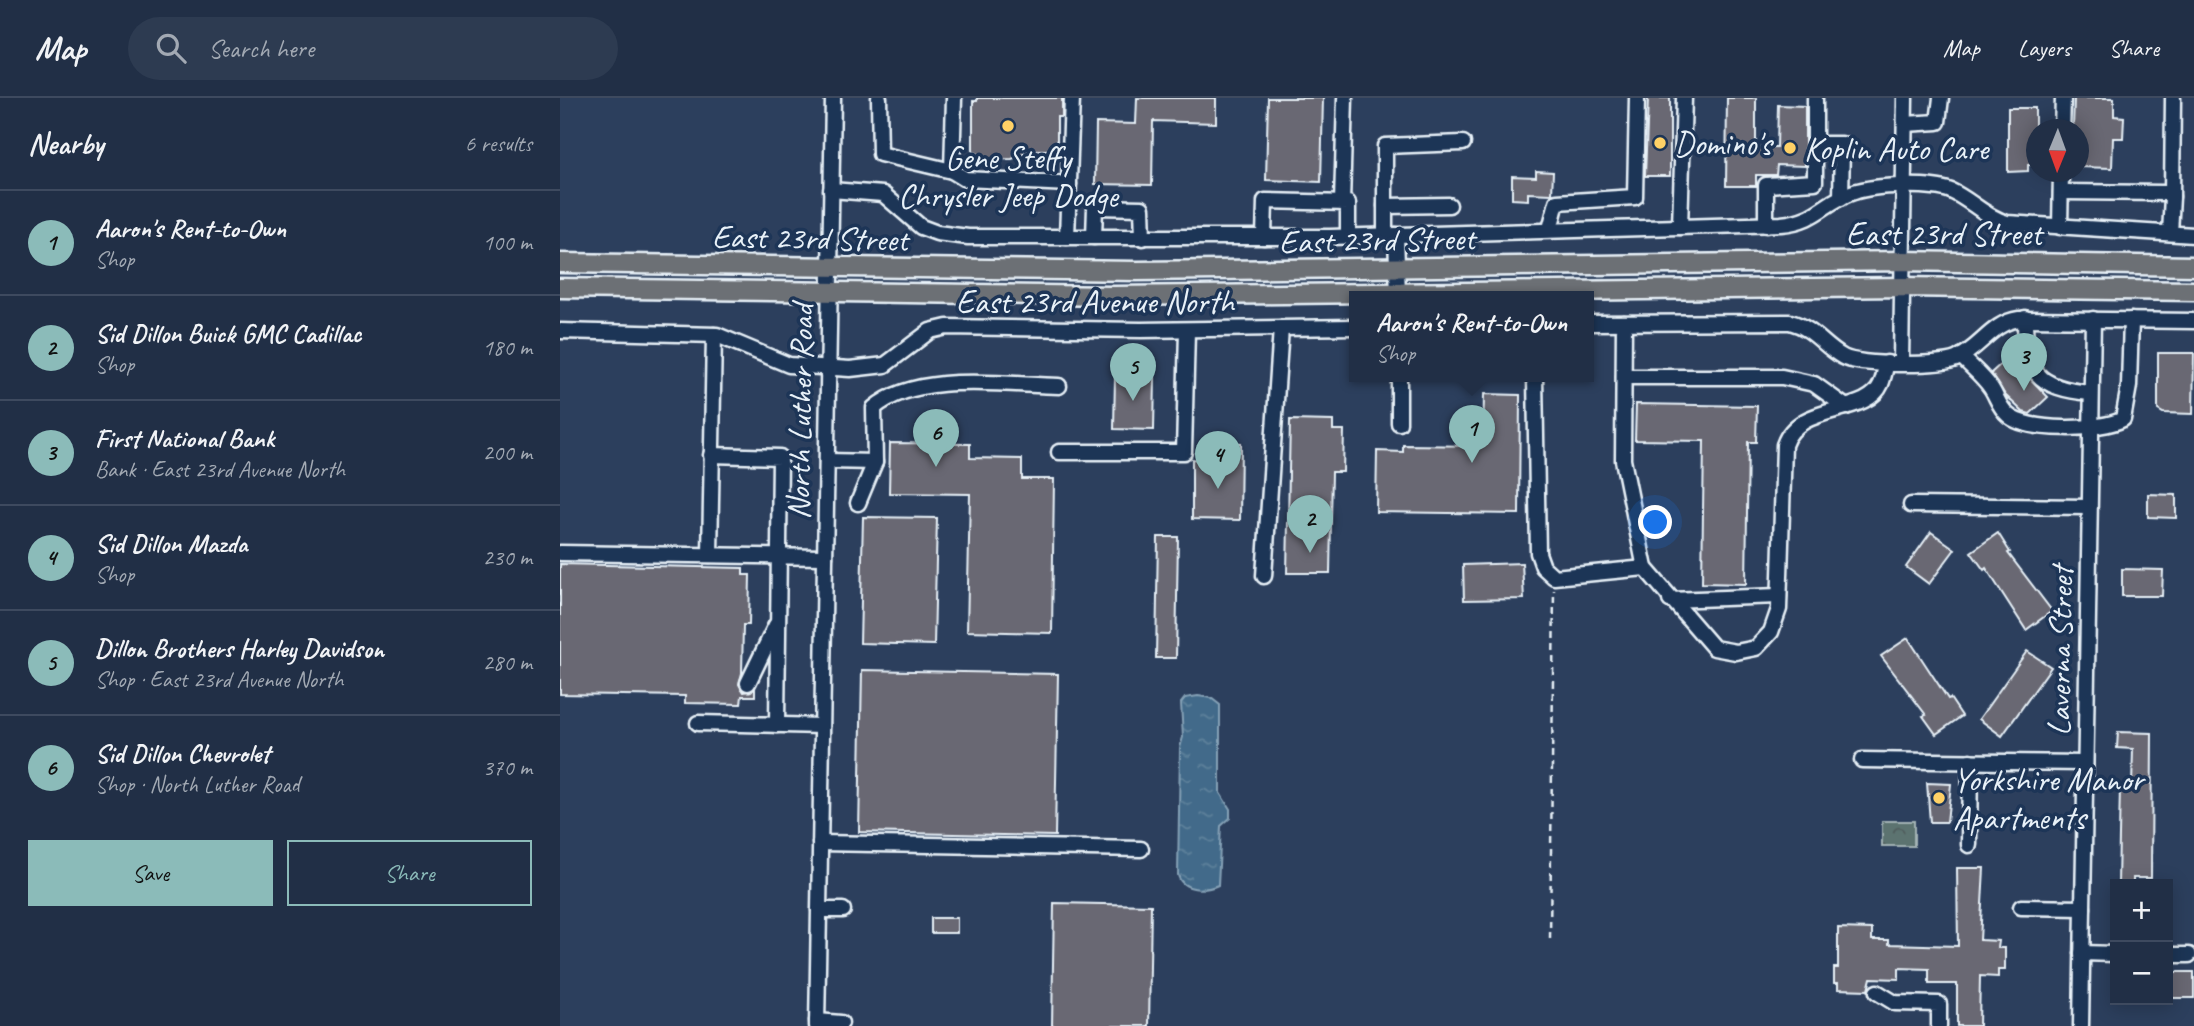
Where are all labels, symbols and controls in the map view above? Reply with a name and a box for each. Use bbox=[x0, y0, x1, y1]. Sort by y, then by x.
search box bbox=[128, 17, 618, 80]
text: Map bbox=[35, 27, 86, 69]
icon: search bbox=[152, 29, 190, 67]
text: Search here bbox=[208, 32, 314, 65]
text: Map bbox=[1943, 33, 1980, 63]
text: Layers bbox=[2018, 33, 2071, 63]
text: Share bbox=[2109, 33, 2159, 63]
marker: Gene Steffy Chrysler Jeep Dodge bbox=[1000, 118, 1016, 134]
north arrow bbox=[2026, 119, 2089, 182]
place label: Domino's bbox=[1674, 123, 1774, 165]
text: Nearby bbox=[28, 125, 104, 163]
place label: Koplin Auto Care bbox=[1804, 128, 1991, 170]
text: 6 results bbox=[465, 129, 532, 158]
marker: Domino's bbox=[1652, 135, 1668, 151]
place label: Gene Steffy Chrysler Jeep Dodge bbox=[898, 137, 1120, 217]
marker: Koplin Auto Care bbox=[1782, 140, 1798, 156]
text: Aaron's Rent-to-Own bbox=[95, 212, 286, 245]
street label: East 23rd Street bbox=[1846, 213, 2045, 255]
street label: East 23rd Street bbox=[712, 215, 911, 261]
street label: East 23rd Street bbox=[1279, 217, 1478, 263]
text: 1 bbox=[46, 228, 56, 257]
text: 100 m bbox=[483, 228, 532, 257]
text: Shop bbox=[95, 245, 134, 274]
street label: East 23rd Avenue North bbox=[956, 281, 1236, 323]
popup bbox=[1349, 291, 1594, 382]
street label: North Luther Road bbox=[777, 299, 823, 520]
text: Aaron's Rent-to-Own bbox=[1376, 306, 1567, 339]
text: Sid Dillon Buick GMC Cadillac bbox=[95, 317, 361, 350]
text: 2 bbox=[46, 333, 56, 362]
text: 180 m bbox=[483, 333, 532, 362]
pin: 3 bbox=[2001, 333, 2047, 391]
text: Shop bbox=[1376, 339, 1415, 368]
pin: 5 bbox=[1110, 343, 1156, 401]
text: Shop bbox=[95, 350, 134, 379]
pin: 1 bbox=[1449, 405, 1495, 463]
pin: 6 bbox=[913, 409, 959, 467]
text: First National Bank bbox=[95, 422, 274, 455]
pin: 4 bbox=[1195, 431, 1241, 489]
text: 3 bbox=[46, 438, 56, 467]
text: 200 m bbox=[483, 438, 532, 467]
text: Bank · East 23rd Avenue North bbox=[95, 455, 345, 484]
pin: 2 bbox=[1287, 495, 1333, 553]
your location bbox=[1638, 505, 1672, 539]
text: Sid Dillon Mazda bbox=[95, 527, 247, 560]
text: 4 bbox=[46, 543, 56, 572]
text: 230 m bbox=[483, 543, 532, 572]
text: Shop bbox=[95, 560, 134, 589]
street label: Laverna Street bbox=[2038, 562, 2083, 736]
text: Dillon Brothers Harley Davidson bbox=[95, 632, 384, 665]
text: 5 bbox=[46, 648, 56, 677]
text: 280 m bbox=[483, 648, 532, 677]
text: Shop · East 23rd Avenue North bbox=[95, 665, 343, 694]
text: Sid Dillon Chevrolet bbox=[95, 737, 270, 770]
text: 6 bbox=[46, 753, 56, 782]
text: 370 m bbox=[483, 753, 532, 782]
place label: Yorkshire Manor Apartments bbox=[1953, 759, 2146, 839]
text: Shop · North Luther Road bbox=[95, 770, 300, 799]
marker: Yorkshire Manor Apartments bbox=[1931, 790, 1947, 806]
button: Save bbox=[28, 840, 273, 906]
button: Share bbox=[287, 840, 532, 906]
map controls bbox=[2110, 879, 2173, 1005]
button: + bbox=[2110, 879, 2173, 942]
button: − bbox=[2110, 942, 2173, 1005]

